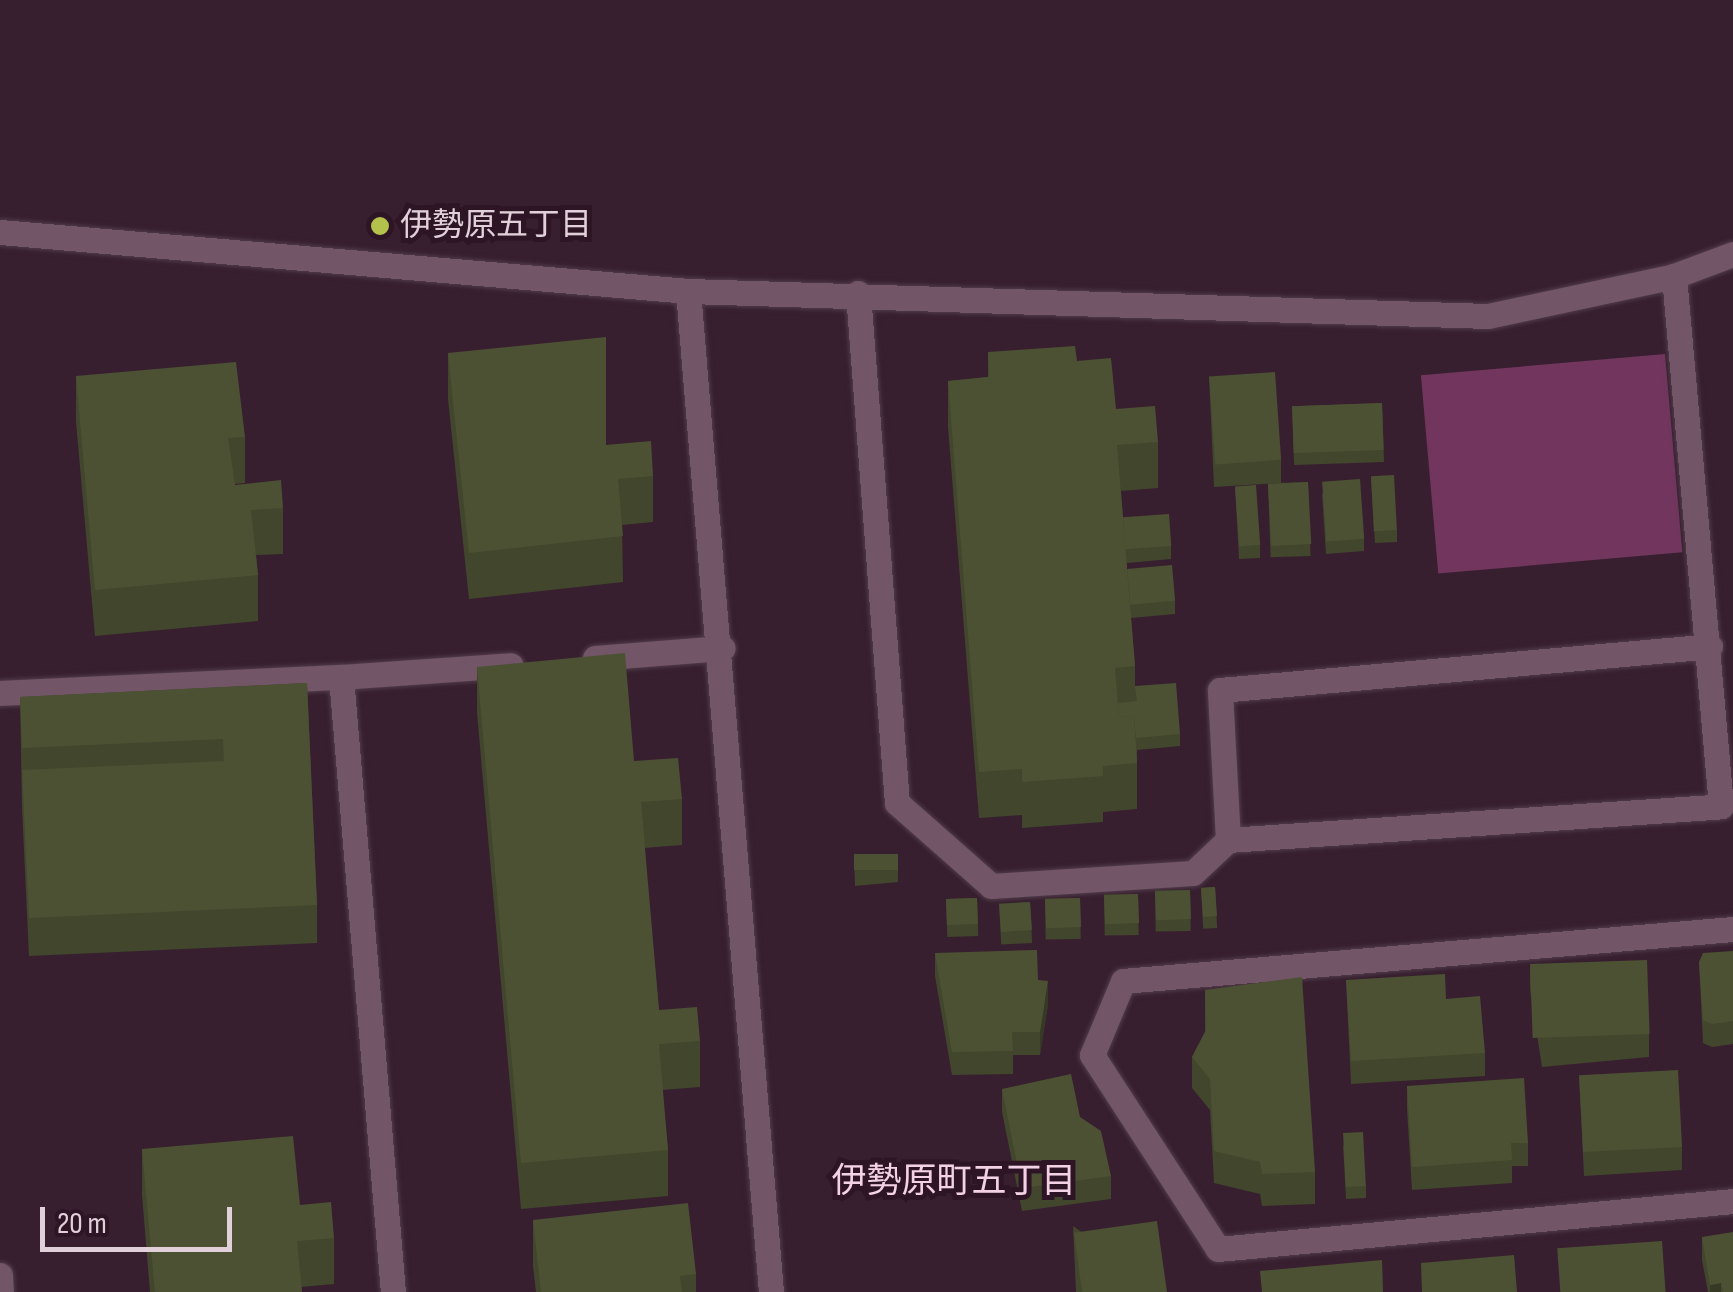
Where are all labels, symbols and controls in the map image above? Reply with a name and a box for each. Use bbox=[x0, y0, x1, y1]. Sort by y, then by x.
place label: 伊勢原五丁目 bbox=[400, 207, 592, 245]
marker: 伊勢原五丁目 bbox=[369, 215, 391, 237]
district label: 伊勢原町五丁目 bbox=[832, 1161, 1076, 1203]
scale bar bbox=[45, 1187, 238, 1249]
text: 20 m bbox=[57, 1206, 107, 1242]

